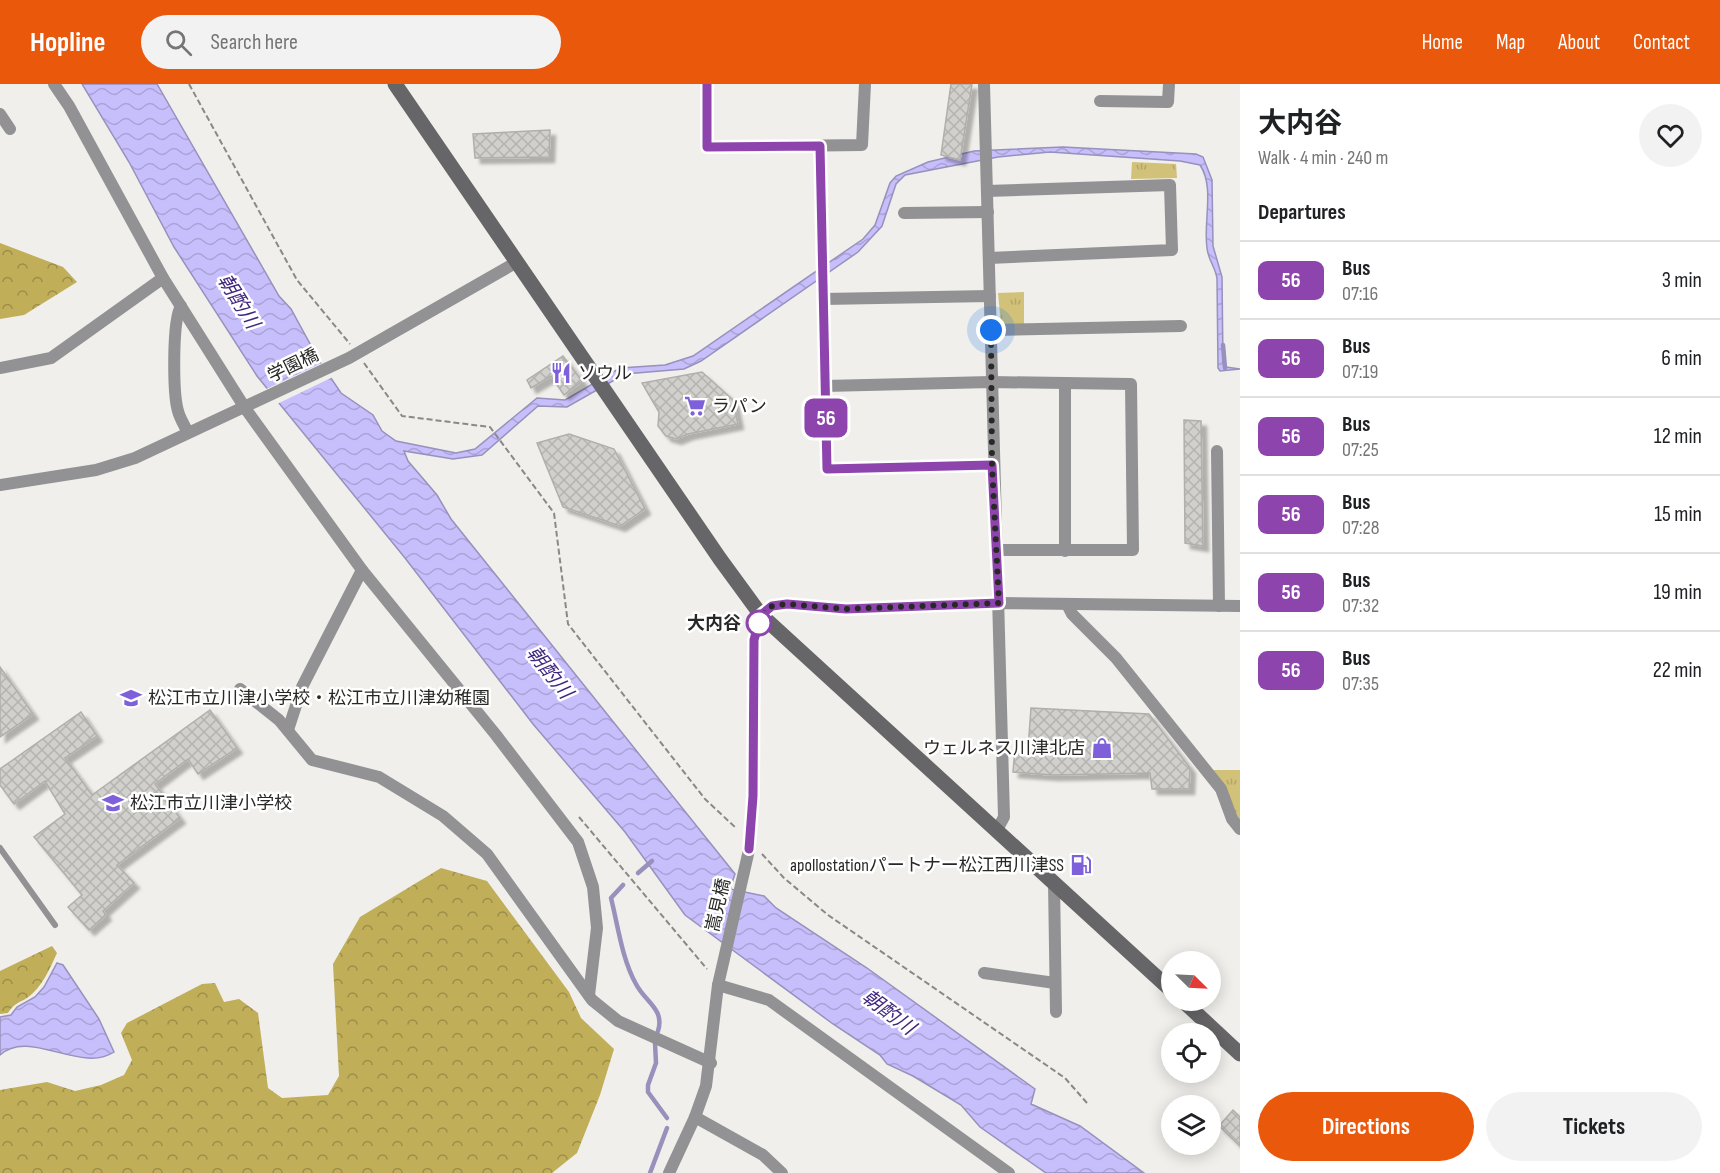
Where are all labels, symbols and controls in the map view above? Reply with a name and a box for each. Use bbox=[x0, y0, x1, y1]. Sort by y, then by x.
search box bbox=[141, 15, 561, 69]
text: Hopline bbox=[30, 26, 105, 59]
icon: search bbox=[162, 26, 195, 59]
text: Search here bbox=[210, 29, 298, 56]
text: Home bbox=[1422, 30, 1463, 55]
text: Map bbox=[1496, 30, 1525, 55]
text: About bbox=[1558, 30, 1600, 55]
text: Contact bbox=[1633, 30, 1690, 55]
button: heart bbox=[1639, 104, 1702, 167]
text: 大内谷 bbox=[1258, 107, 1342, 140]
text: Walk · 4 min · 240 m bbox=[1258, 146, 1388, 170]
text: Departures bbox=[1258, 199, 1346, 226]
text: Bus bbox=[1342, 255, 1371, 282]
text: 3 min bbox=[1662, 267, 1702, 294]
text: 56 bbox=[1281, 268, 1301, 293]
water label: 朝酌川 bbox=[212, 270, 265, 335]
text: 07:16 bbox=[1342, 282, 1378, 306]
your location bbox=[976, 315, 1006, 345]
text: Bus bbox=[1342, 333, 1371, 360]
street label: 学園橋 bbox=[264, 344, 322, 387]
text: 6 min bbox=[1661, 345, 1702, 372]
text: 56 bbox=[1281, 346, 1301, 371]
text: 07:19 bbox=[1342, 360, 1378, 384]
restaurant icon: ソウル bbox=[549, 361, 573, 385]
place label: ソウル bbox=[578, 363, 632, 384]
supermarket icon: ラパン bbox=[683, 394, 707, 418]
place label: ラパン bbox=[712, 396, 767, 417]
line badge: 56 bbox=[799, 398, 853, 438]
text: 56 bbox=[816, 406, 836, 431]
text: Bus bbox=[1342, 411, 1371, 438]
text: 12 min bbox=[1654, 423, 1702, 450]
text: 56 bbox=[1281, 424, 1301, 449]
text: 07:25 bbox=[1342, 438, 1379, 462]
text: Bus bbox=[1342, 489, 1371, 516]
text: 15 min bbox=[1654, 501, 1702, 528]
text: 56 bbox=[1281, 502, 1301, 527]
text: 07:28 bbox=[1342, 516, 1380, 540]
text: Bus bbox=[1342, 567, 1371, 594]
text: 19 min bbox=[1653, 579, 1702, 606]
text: 56 bbox=[1281, 580, 1301, 605]
text: 07:32 bbox=[1342, 594, 1379, 618]
marker: 大内谷 bbox=[746, 610, 772, 636]
place label: 大内谷 bbox=[687, 613, 741, 634]
water label: 朝酌川 bbox=[521, 642, 578, 705]
text: Bus bbox=[1342, 645, 1371, 672]
text: 22 min bbox=[1653, 657, 1702, 684]
text: 56 bbox=[1281, 658, 1301, 683]
text: 07:35 bbox=[1342, 672, 1379, 696]
school or university icon: 松江市立川津小学校・松江市立川津幼稚園 bbox=[119, 686, 143, 710]
place label: 松江市立川津小学校・松江市立川津幼稚園 bbox=[148, 688, 490, 709]
shop icon: ウェルネス川津北店 bbox=[1090, 736, 1114, 760]
place label: ウェルネス川津北店 bbox=[923, 738, 1085, 759]
school or university icon: 松江市立川津小学校 bbox=[101, 791, 125, 815]
place label: 松江市立川津小学校 bbox=[130, 793, 292, 814]
fuel station icon: apollostationパートナー松江西川津SS bbox=[1069, 853, 1093, 877]
place label: apollostationパートナー松江西川津SS bbox=[790, 855, 1064, 876]
street label: 嵩見橋 bbox=[702, 876, 735, 934]
north arrow bbox=[1161, 951, 1221, 1011]
map controls bbox=[1161, 951, 1221, 1155]
water label: 朝酌川 bbox=[857, 985, 921, 1042]
button: locate bbox=[1161, 1023, 1221, 1083]
button: Directions bbox=[1258, 1092, 1474, 1161]
button: Tickets bbox=[1486, 1092, 1702, 1161]
button: layers bbox=[1161, 1095, 1221, 1155]

